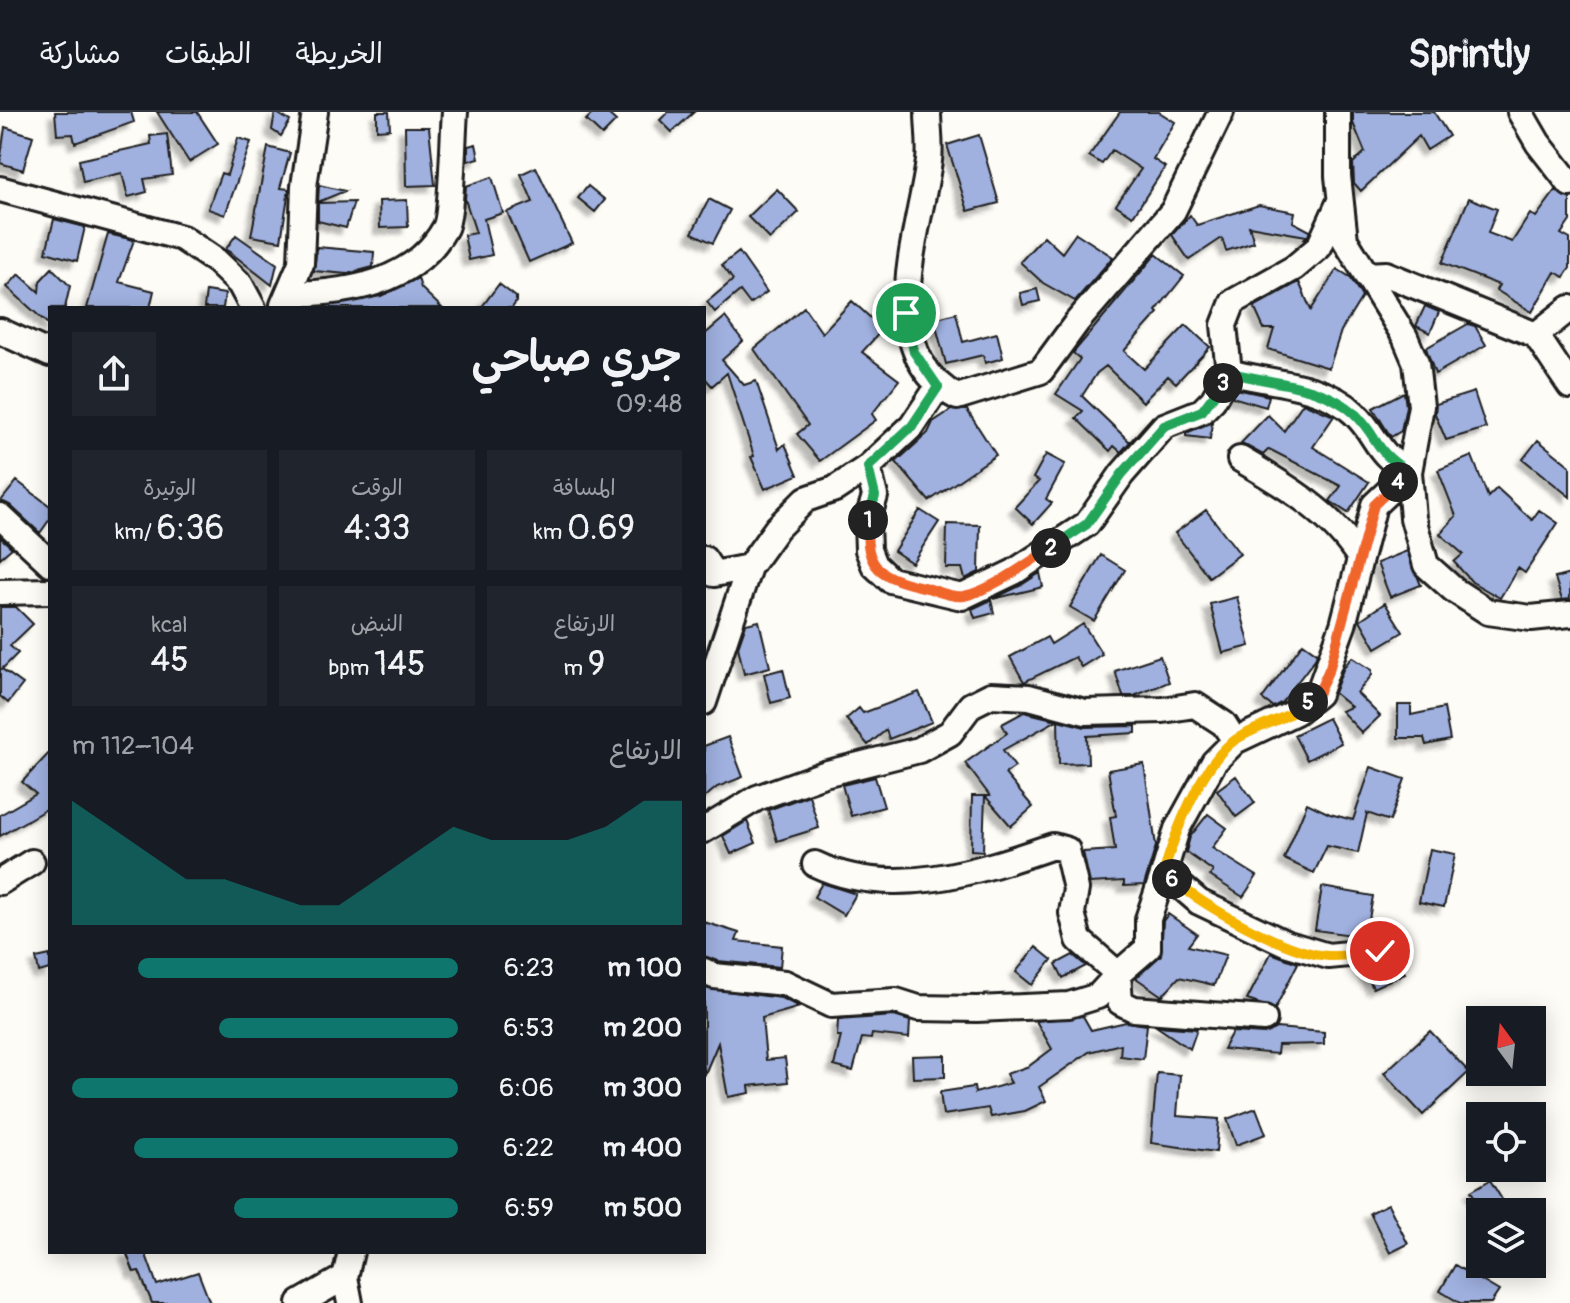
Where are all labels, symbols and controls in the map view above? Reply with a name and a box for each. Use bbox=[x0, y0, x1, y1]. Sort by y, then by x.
text: Sprintly bbox=[1408, 31, 1530, 79]
text: مشاركة bbox=[40, 37, 121, 72]
text: الطبقات bbox=[165, 37, 251, 72]
text: الخريطة bbox=[295, 37, 383, 72]
pin bbox=[872, 279, 940, 347]
icon: arrive bbox=[884, 291, 928, 335]
text: جري صباحي bbox=[471, 330, 682, 385]
button: share bbox=[72, 332, 156, 416]
pin: 3 bbox=[1203, 363, 1243, 403]
text: 3 bbox=[1217, 369, 1229, 397]
text: 09:48 bbox=[616, 388, 682, 420]
pin: 4 bbox=[1378, 462, 1418, 502]
text: 4 bbox=[1392, 468, 1404, 496]
text: الوتيرة bbox=[143, 474, 196, 502]
text: الوقت bbox=[351, 474, 403, 502]
text: المسافة bbox=[553, 474, 616, 502]
pin: 1 bbox=[848, 500, 888, 540]
text: 1 bbox=[864, 506, 872, 534]
text: 6:36 bbox=[157, 507, 224, 550]
text: 4:33 bbox=[344, 507, 410, 550]
text: 0.69 bbox=[567, 507, 635, 550]
text: /km bbox=[115, 518, 157, 546]
text: km bbox=[534, 518, 567, 546]
pin: 2 bbox=[1031, 528, 1071, 568]
text: 2 bbox=[1045, 534, 1057, 562]
text: النبض bbox=[351, 610, 403, 638]
text: الارتفاع bbox=[553, 610, 615, 638]
text: kcal bbox=[152, 611, 188, 639]
text: 45 bbox=[151, 639, 189, 682]
text: 145 bbox=[374, 643, 425, 686]
text: 9 bbox=[588, 643, 605, 686]
text: bpm bbox=[329, 654, 374, 682]
text: m bbox=[563, 654, 588, 682]
pin: 5 bbox=[1288, 682, 1328, 722]
text: 5 bbox=[1302, 688, 1314, 716]
text: 104–112 m bbox=[72, 730, 194, 762]
text: الارتفاع bbox=[609, 735, 682, 767]
pin: 6 bbox=[1152, 859, 1192, 899]
text: 6 bbox=[1166, 865, 1178, 893]
pin bbox=[1346, 917, 1414, 985]
icon: check bbox=[1358, 929, 1402, 973]
text: 6:23 bbox=[504, 952, 554, 984]
text: 100 m bbox=[608, 952, 682, 984]
north arrow bbox=[1466, 1006, 1546, 1086]
map controls bbox=[1466, 1006, 1546, 1278]
text: 6:53 bbox=[503, 1012, 554, 1044]
text: 200 m bbox=[603, 1012, 682, 1044]
text: 6:06 bbox=[499, 1072, 554, 1104]
text: 300 m bbox=[603, 1072, 682, 1104]
button: locate bbox=[1466, 1102, 1546, 1182]
text: 6:22 bbox=[503, 1132, 554, 1164]
text: 400 m bbox=[603, 1132, 682, 1164]
text: 6:59 bbox=[504, 1192, 554, 1224]
text: 500 m bbox=[604, 1192, 682, 1224]
button: layers bbox=[1466, 1198, 1546, 1278]

